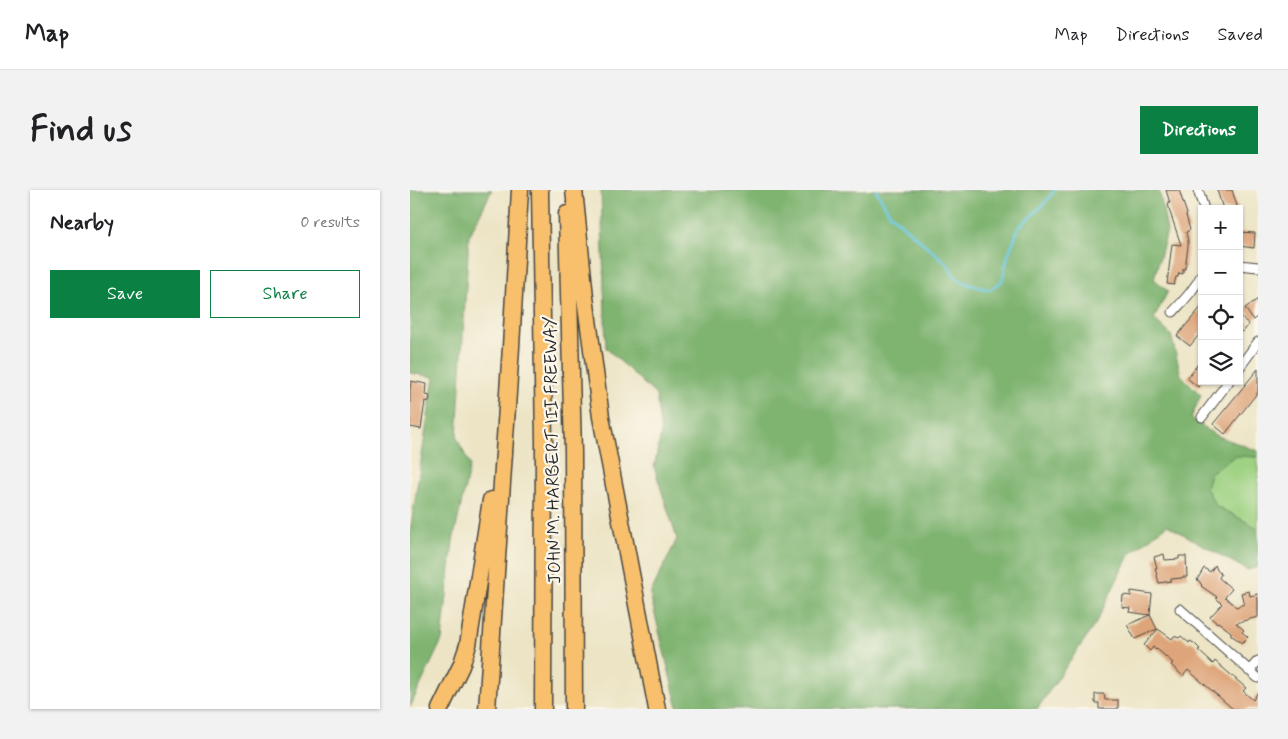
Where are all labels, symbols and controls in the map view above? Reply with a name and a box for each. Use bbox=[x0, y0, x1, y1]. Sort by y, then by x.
text: Map bbox=[25, 19, 69, 50]
text: Map bbox=[1055, 23, 1088, 47]
text: Directions bbox=[1116, 23, 1190, 47]
text: Saved bbox=[1218, 23, 1263, 47]
button: Directions bbox=[1140, 106, 1258, 154]
text: Find us bbox=[30, 107, 132, 153]
map controls bbox=[1198, 205, 1243, 385]
button: + bbox=[1198, 205, 1243, 250]
text: Nearby bbox=[50, 209, 114, 237]
text: 0 results bbox=[300, 212, 360, 233]
button: − bbox=[1198, 250, 1243, 295]
button: Save bbox=[50, 270, 200, 318]
button: Share bbox=[210, 270, 360, 318]
button: locate bbox=[1198, 295, 1243, 340]
street label: JOHN M. HARBERT III FREEWAY bbox=[539, 316, 567, 584]
button: layers bbox=[1198, 340, 1243, 385]

